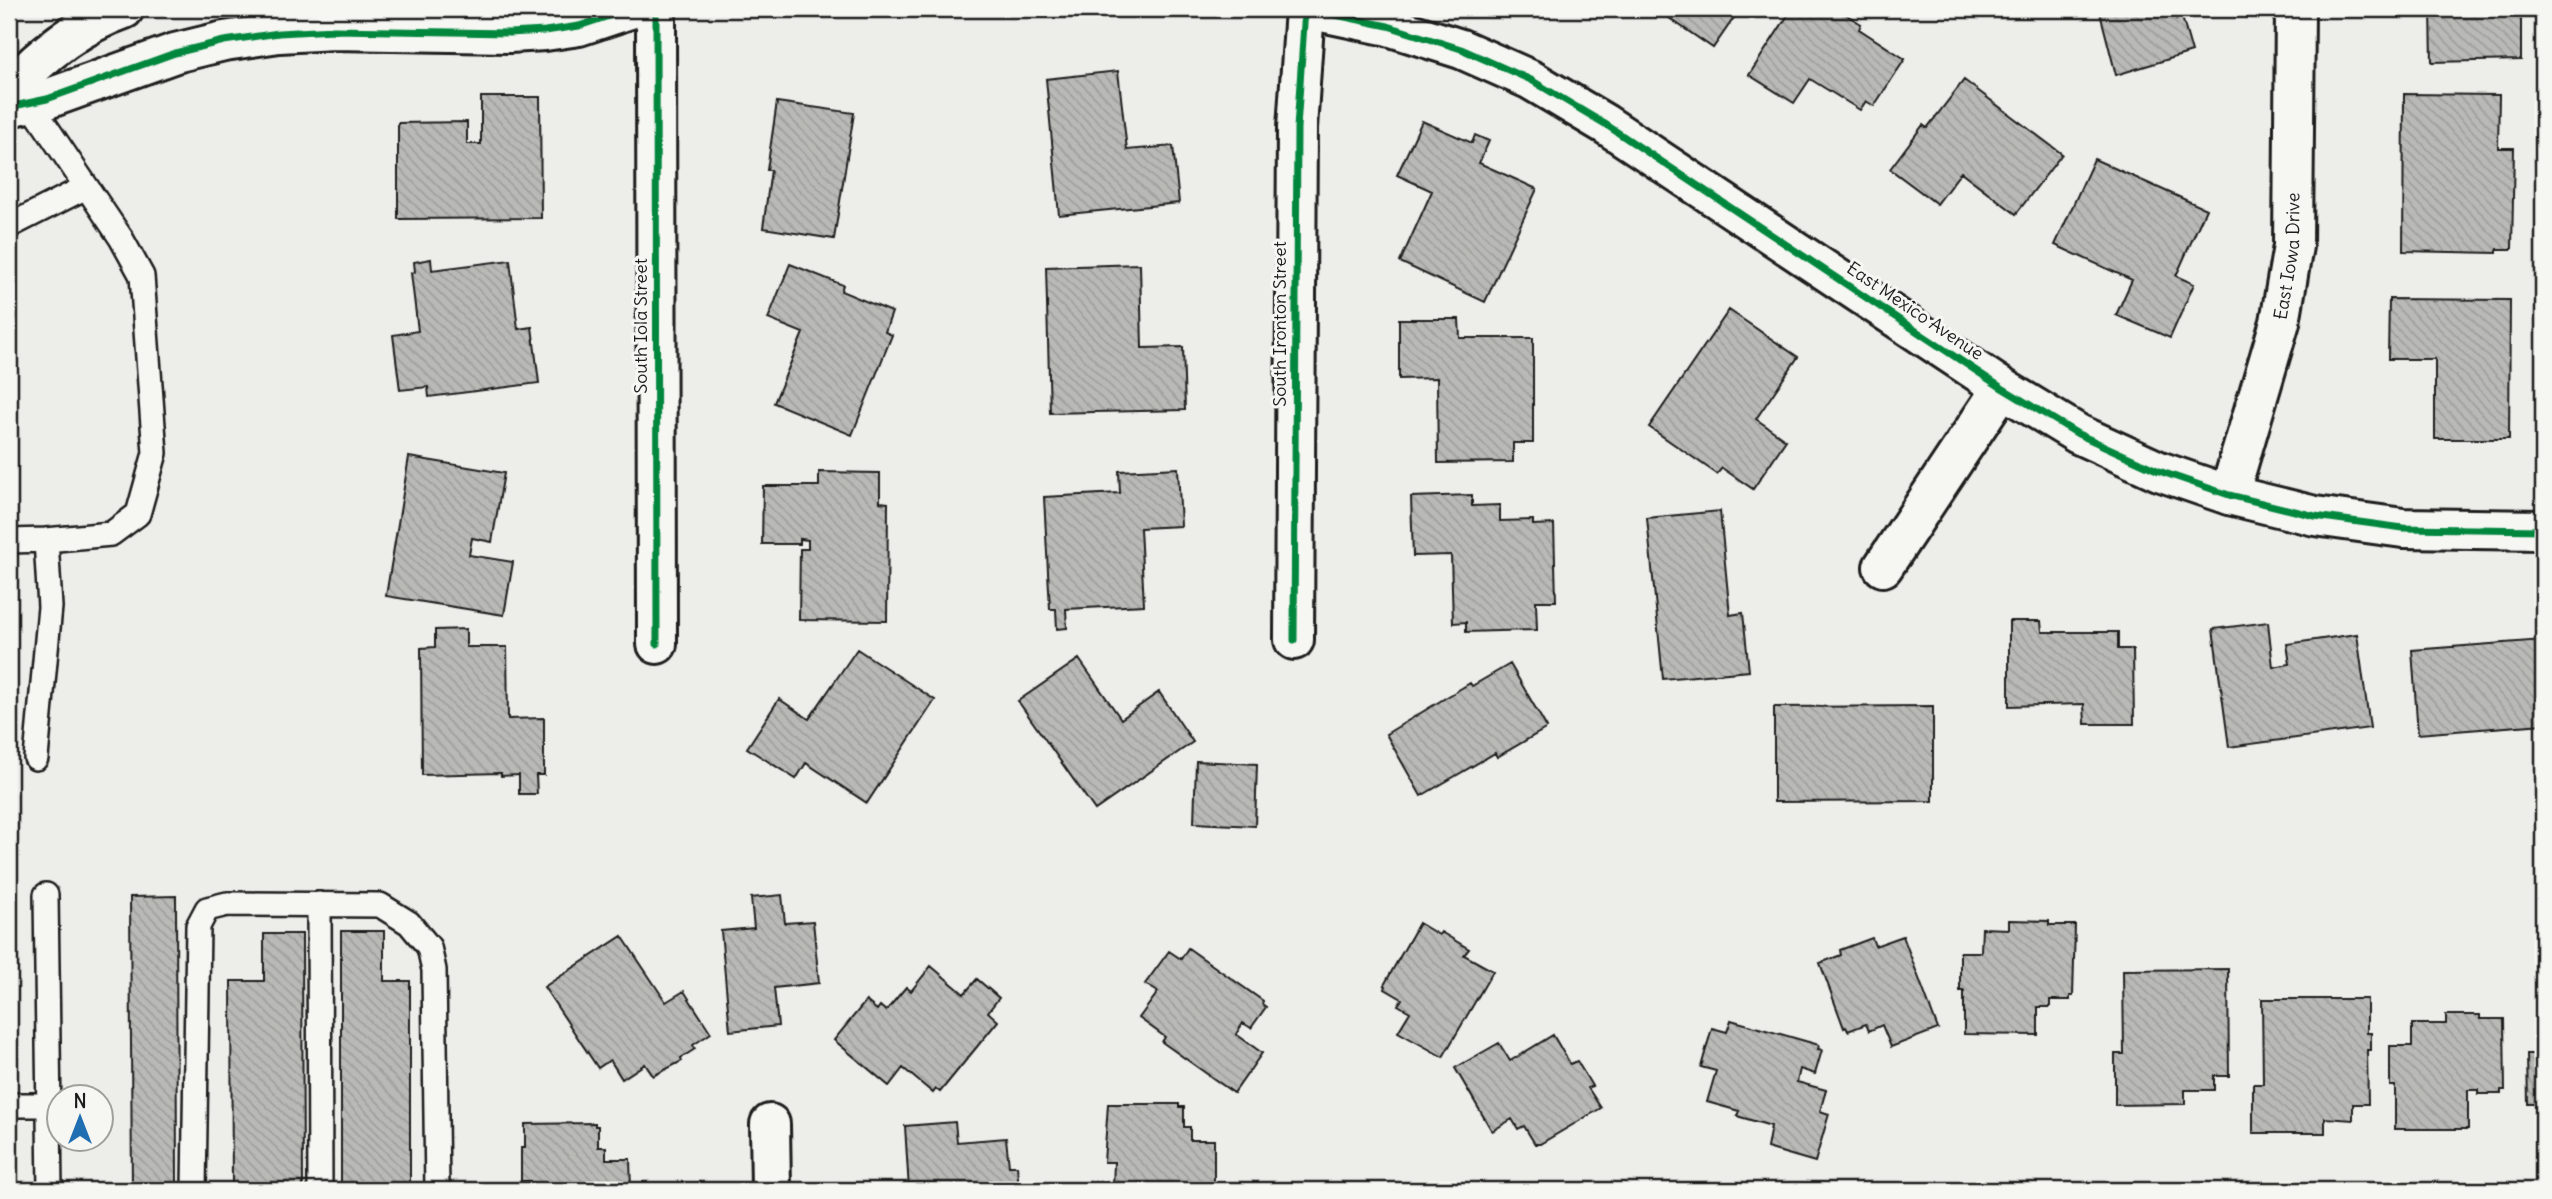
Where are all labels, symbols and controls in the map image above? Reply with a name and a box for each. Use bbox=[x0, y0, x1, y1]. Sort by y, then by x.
street label: East Iowa Drive bbox=[2269, 192, 2304, 321]
street label: South Ironton Street bbox=[1268, 241, 1291, 407]
street label: East Mexico Avenue bbox=[1843, 256, 1988, 365]
street label: South Iola Street bbox=[629, 258, 652, 394]
north arrow bbox=[46, 1084, 116, 1154]
text: N bbox=[73, 1089, 87, 1113]

